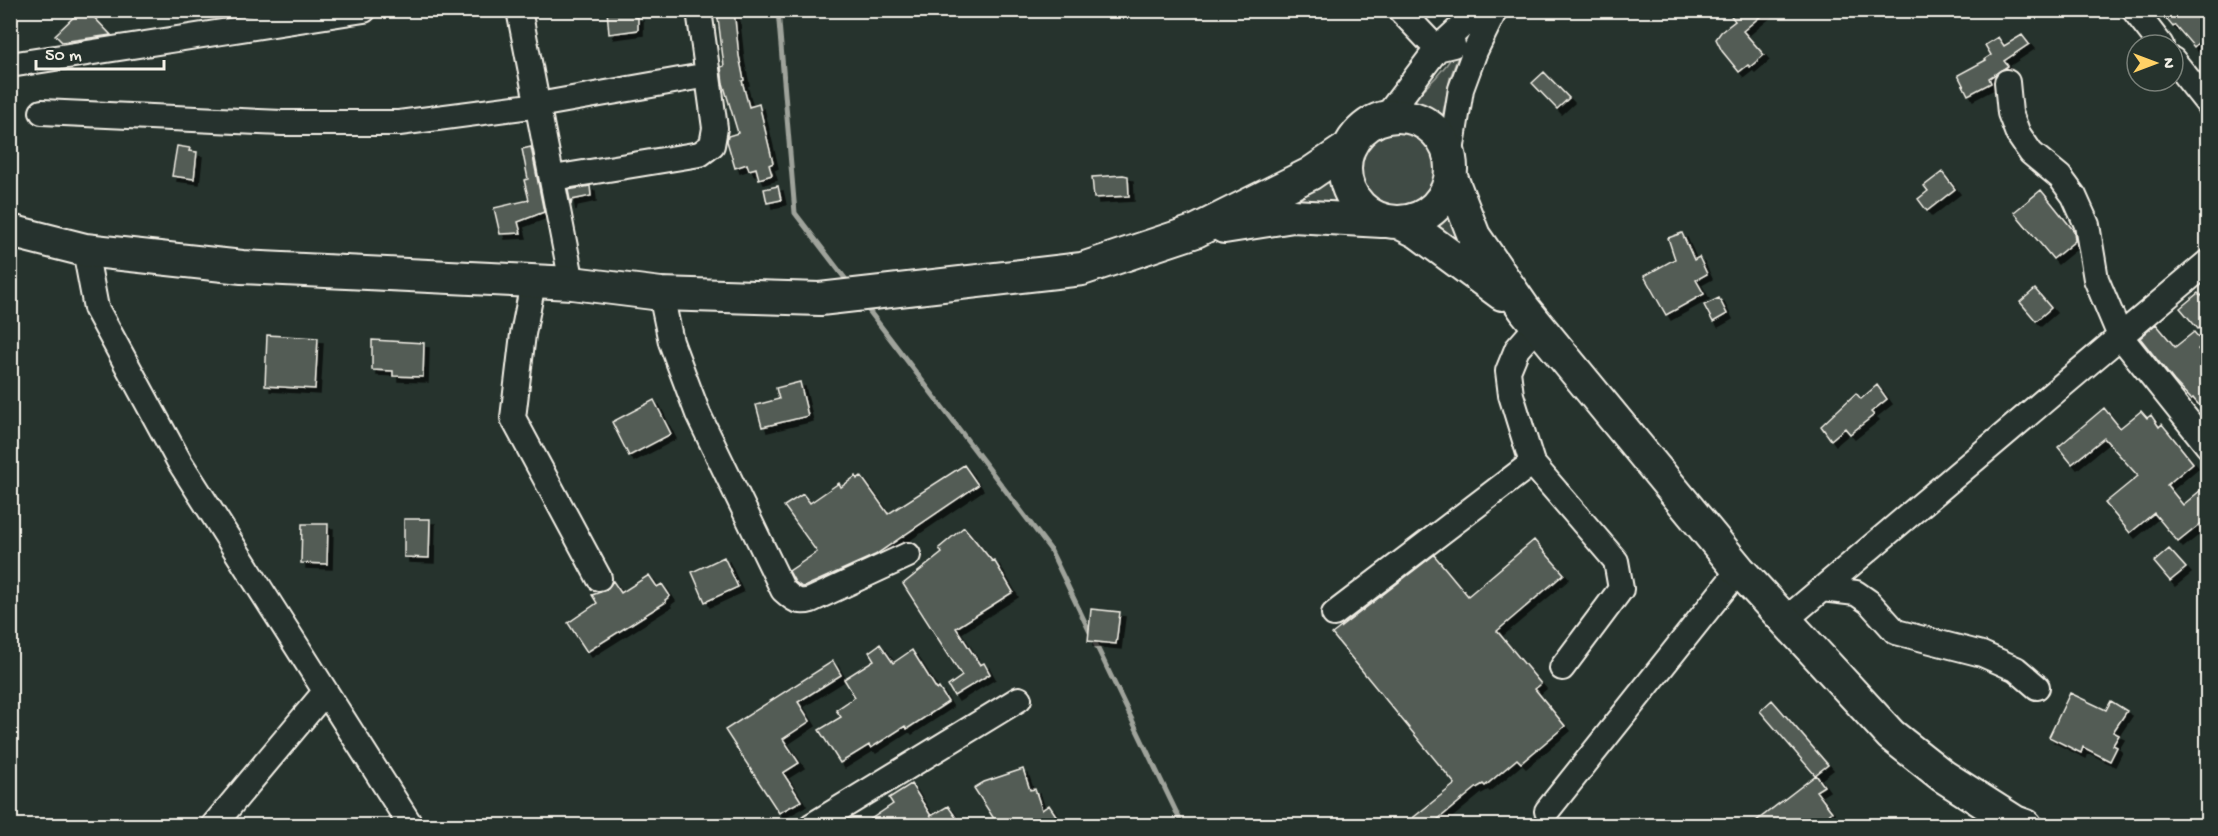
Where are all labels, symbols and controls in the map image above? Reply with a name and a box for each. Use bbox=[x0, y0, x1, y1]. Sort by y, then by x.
scale bar bbox=[36, 33, 164, 71]
north arrow bbox=[2125, 33, 2185, 93]
text: 50 m bbox=[45, 46, 82, 67]
text: N bbox=[2157, 58, 2176, 69]

